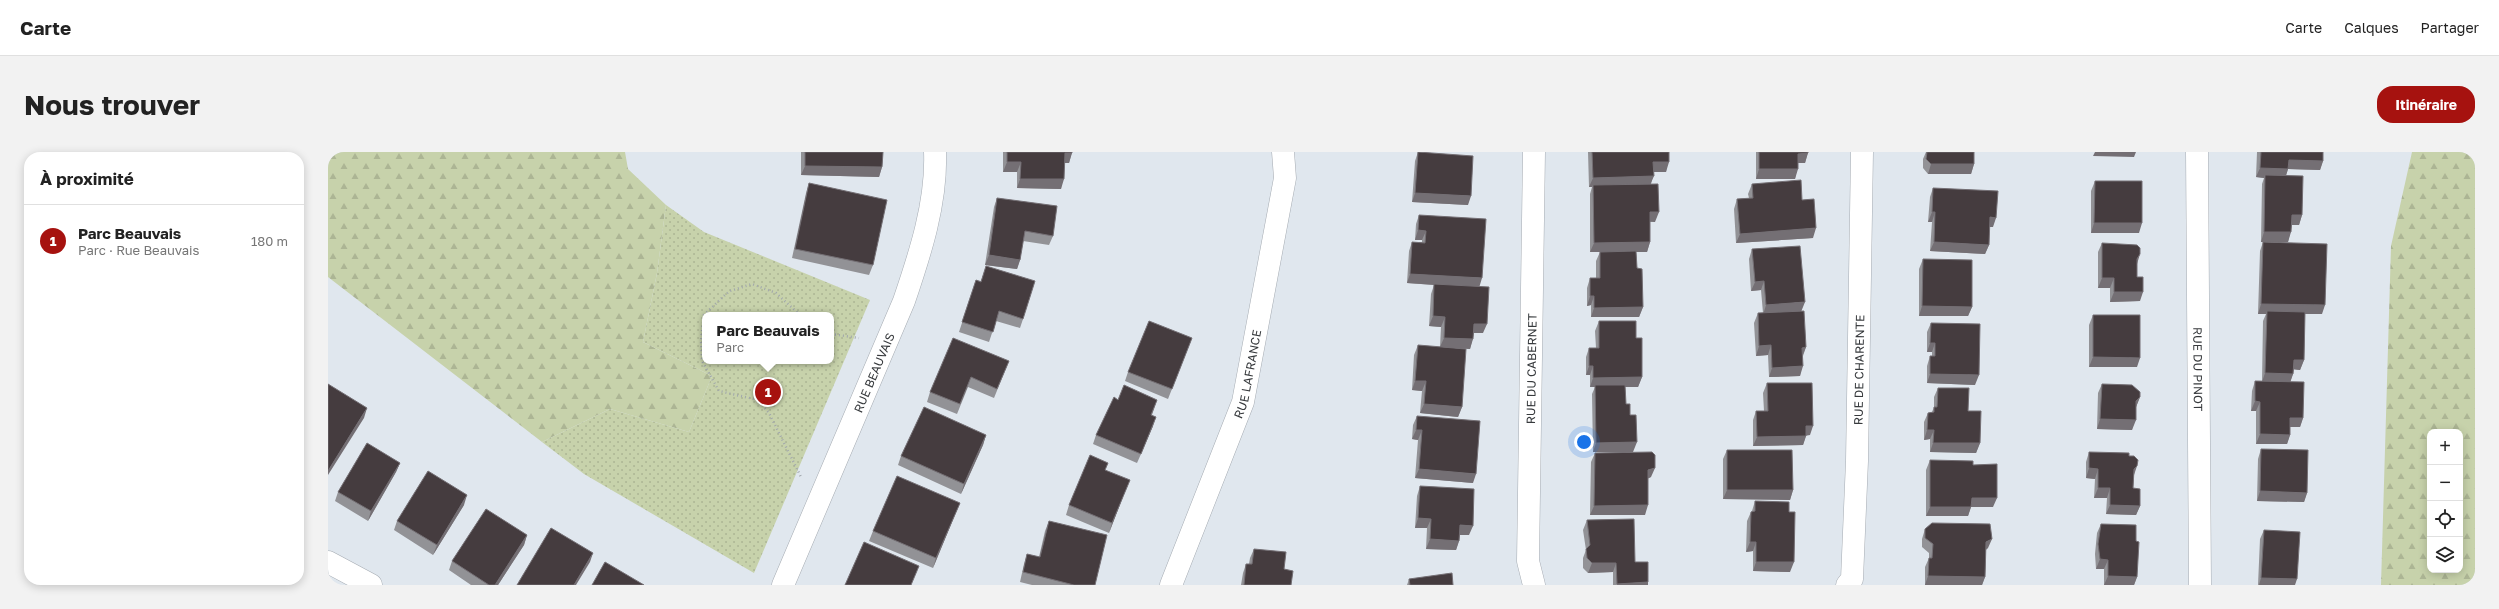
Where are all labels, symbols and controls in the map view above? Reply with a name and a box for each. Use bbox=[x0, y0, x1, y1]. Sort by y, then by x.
text: Carte bbox=[20, 16, 71, 39]
text: Carte bbox=[2285, 19, 2322, 36]
text: Calques bbox=[2344, 19, 2399, 36]
text: Partager bbox=[2421, 19, 2479, 36]
button: Itinéraire bbox=[2377, 86, 2475, 123]
text: Nous trouver bbox=[24, 88, 200, 121]
text: À proximité bbox=[40, 168, 134, 189]
text: Parc Beauvais bbox=[78, 224, 181, 242]
text: 1 bbox=[50, 233, 56, 249]
text: 180 m bbox=[251, 233, 288, 249]
text: Parc · Rue Beauvais bbox=[78, 242, 199, 258]
popup bbox=[702, 312, 834, 364]
street label: RUE DU CABERNET bbox=[1523, 313, 1539, 424]
street label: RUE DE CHARENTE bbox=[1850, 314, 1867, 425]
text: Parc Beauvais bbox=[716, 321, 820, 339]
street label: RUE DU PINOT bbox=[2191, 327, 2206, 412]
street label: RUE LAFRANCE bbox=[1230, 328, 1264, 420]
street label: RUE BEAUVAIS bbox=[850, 330, 897, 415]
text: Parc bbox=[716, 339, 744, 355]
pin: 1 bbox=[755, 377, 781, 407]
map controls bbox=[2427, 429, 2463, 573]
button: + bbox=[2427, 429, 2463, 465]
your location bbox=[1574, 432, 1594, 452]
button: − bbox=[2427, 465, 2463, 501]
button: locate bbox=[2427, 501, 2463, 537]
button: layers bbox=[2427, 537, 2463, 573]

